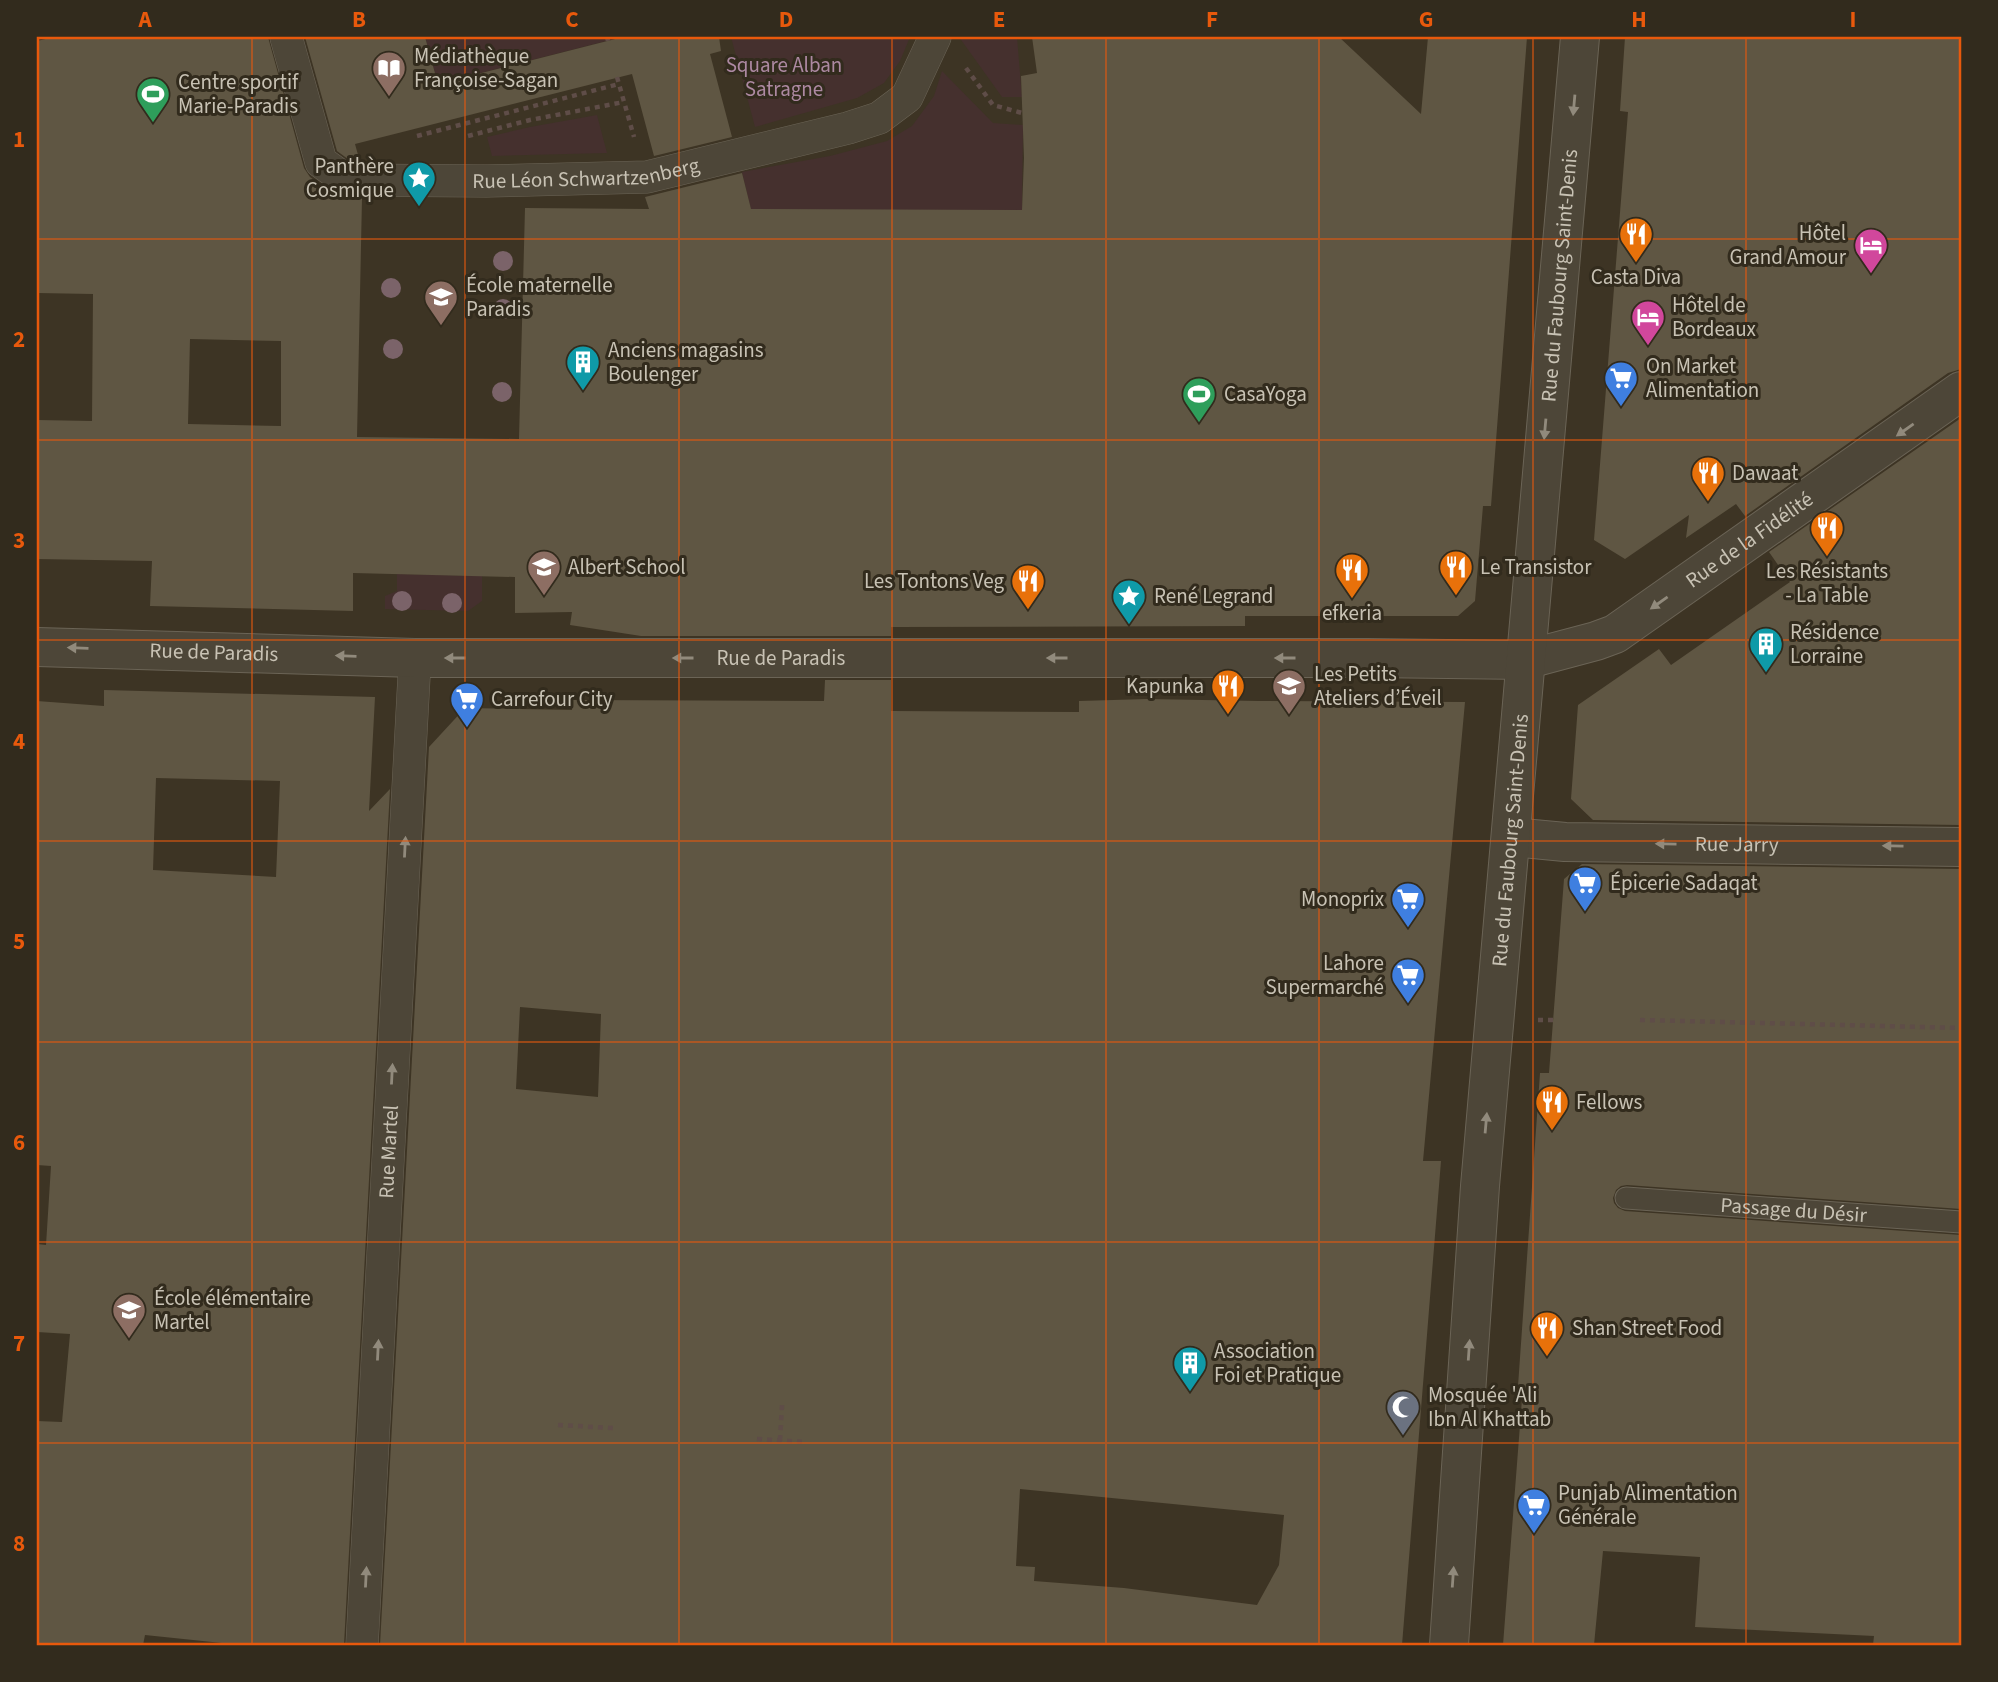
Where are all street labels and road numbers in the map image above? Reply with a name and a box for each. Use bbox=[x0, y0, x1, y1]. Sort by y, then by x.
street label: Rue du Faubourg Saint-Denis bbox=[1533, 148, 1585, 403]
street label: Rue Léon Schwartzenberg bbox=[472, 150, 703, 196]
street label: Rue de la Fidélité bbox=[1679, 484, 1819, 595]
street label: Rue de Paradis bbox=[149, 635, 279, 669]
street label: Rue de Paradis bbox=[716, 643, 845, 673]
street label: Rue du Faubourg Saint-Denis bbox=[1484, 712, 1536, 968]
street label: Rue Jarry bbox=[1695, 829, 1779, 860]
street label: Rue Martel bbox=[371, 1104, 406, 1199]
street label: Passage du Désir bbox=[1719, 1190, 1868, 1230]

